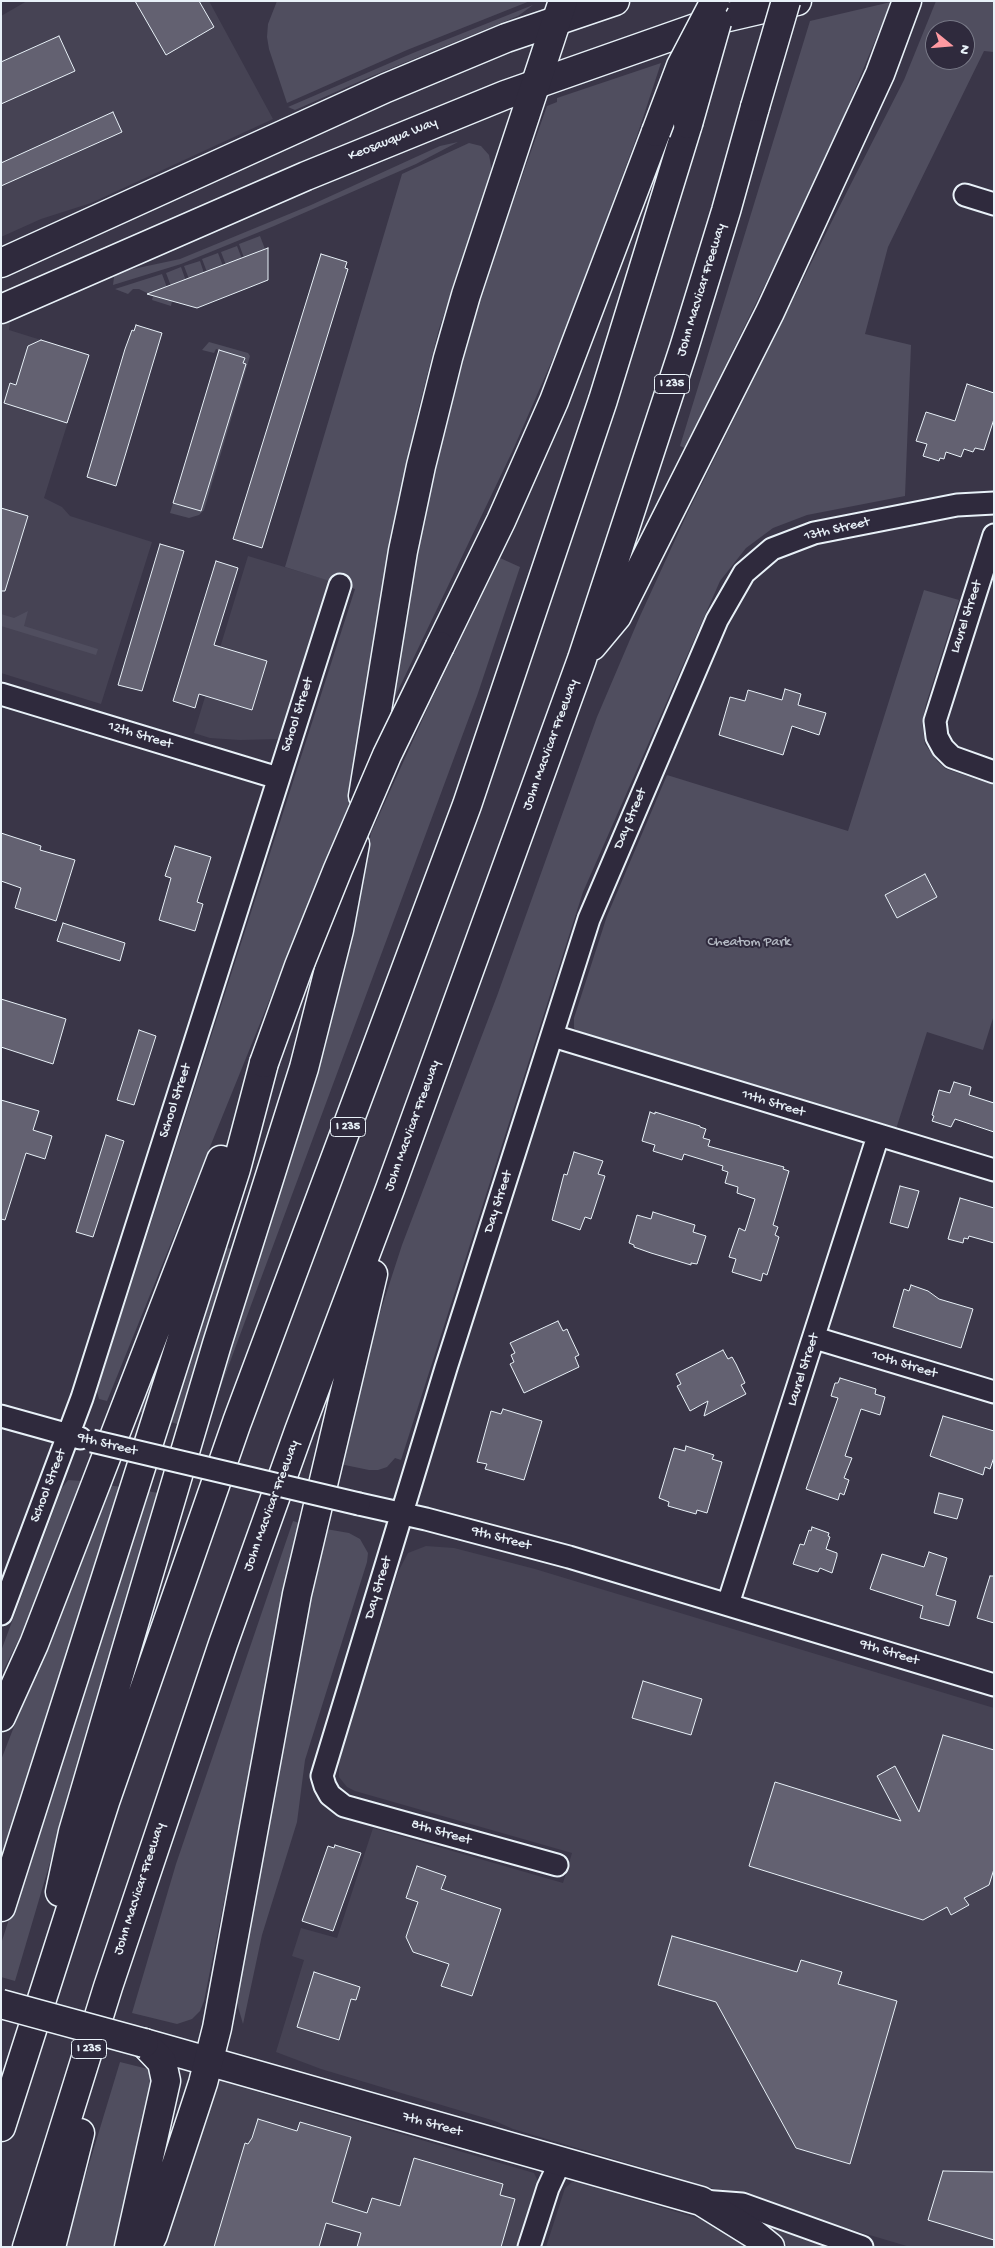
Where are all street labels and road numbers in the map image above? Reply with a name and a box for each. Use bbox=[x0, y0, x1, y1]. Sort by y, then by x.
street label: Keosauqua Way bbox=[346, 115, 440, 165]
street label: John MacVicar Freeway bbox=[674, 221, 730, 359]
road number: I 235 bbox=[654, 374, 690, 394]
street label: 13th Street bbox=[803, 514, 871, 546]
street label: Laurel Street bbox=[947, 579, 987, 655]
street label: School Street bbox=[278, 676, 318, 754]
street label: John MacVicar Freeway bbox=[519, 677, 583, 813]
street label: 12th Street bbox=[106, 718, 174, 754]
street label: Day Street bbox=[611, 786, 651, 852]
street label: John MacVicar Freeway bbox=[381, 1058, 445, 1194]
street label: School Street bbox=[156, 1062, 196, 1140]
street label: 11th Street bbox=[739, 1086, 807, 1122]
road number: I 235 bbox=[330, 1118, 366, 1136]
street label: Day Street bbox=[481, 1169, 517, 1235]
street label: Laurel Street bbox=[784, 1332, 824, 1408]
street label: 10th Street bbox=[869, 1347, 939, 1383]
street label: 9th Street bbox=[75, 1429, 139, 1461]
street label: John MacVicar Freeway bbox=[240, 1438, 304, 1574]
street label: School Street bbox=[27, 1447, 71, 1525]
street label: 9th Street bbox=[469, 1523, 533, 1555]
street label: Day Street bbox=[362, 1555, 396, 1621]
street label: 9th Street bbox=[857, 1636, 921, 1670]
street label: 8th Street bbox=[409, 1816, 473, 1850]
street label: John MacVicar Freeway bbox=[111, 1821, 169, 1957]
road number: I 235 bbox=[72, 2040, 106, 2058]
street label: 7th Street bbox=[400, 2109, 464, 2141]

